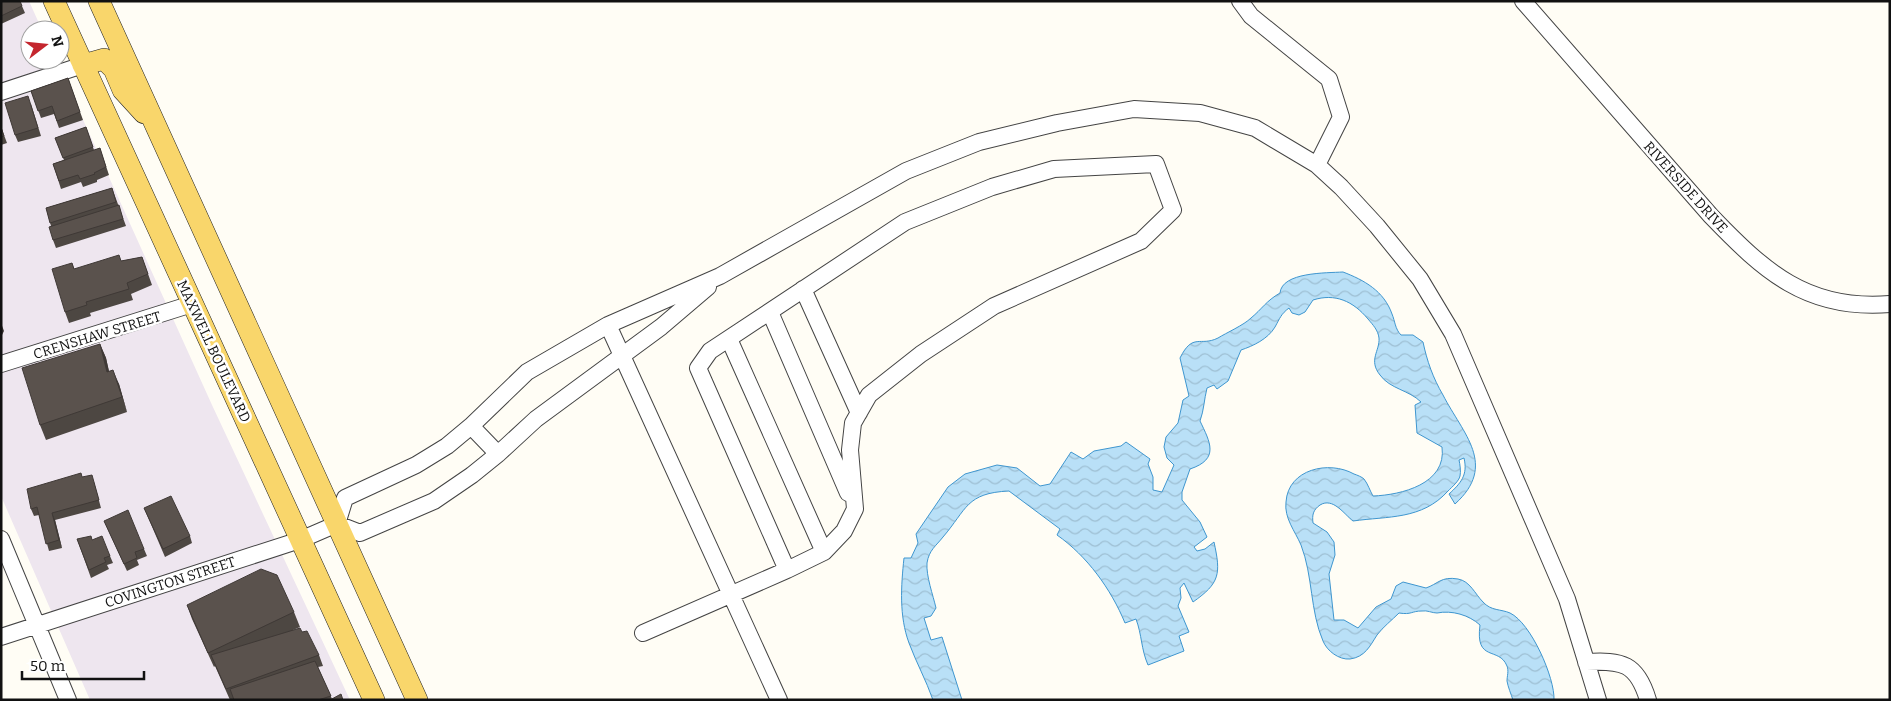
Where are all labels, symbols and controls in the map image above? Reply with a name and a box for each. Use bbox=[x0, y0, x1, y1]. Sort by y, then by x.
north arrow bbox=[20, 20, 70, 70]
text: N bbox=[47, 34, 67, 49]
street label: RIVERSIDE DRIVE bbox=[1640, 138, 1731, 237]
street label: MAXWELL BOULEVARD bbox=[173, 277, 254, 425]
street label: CRENSHAW STREET bbox=[31, 308, 163, 363]
street label: COVINGTON STREET bbox=[103, 553, 238, 612]
scale bar bbox=[22, 648, 145, 680]
text: 50 m bbox=[30, 657, 66, 675]

